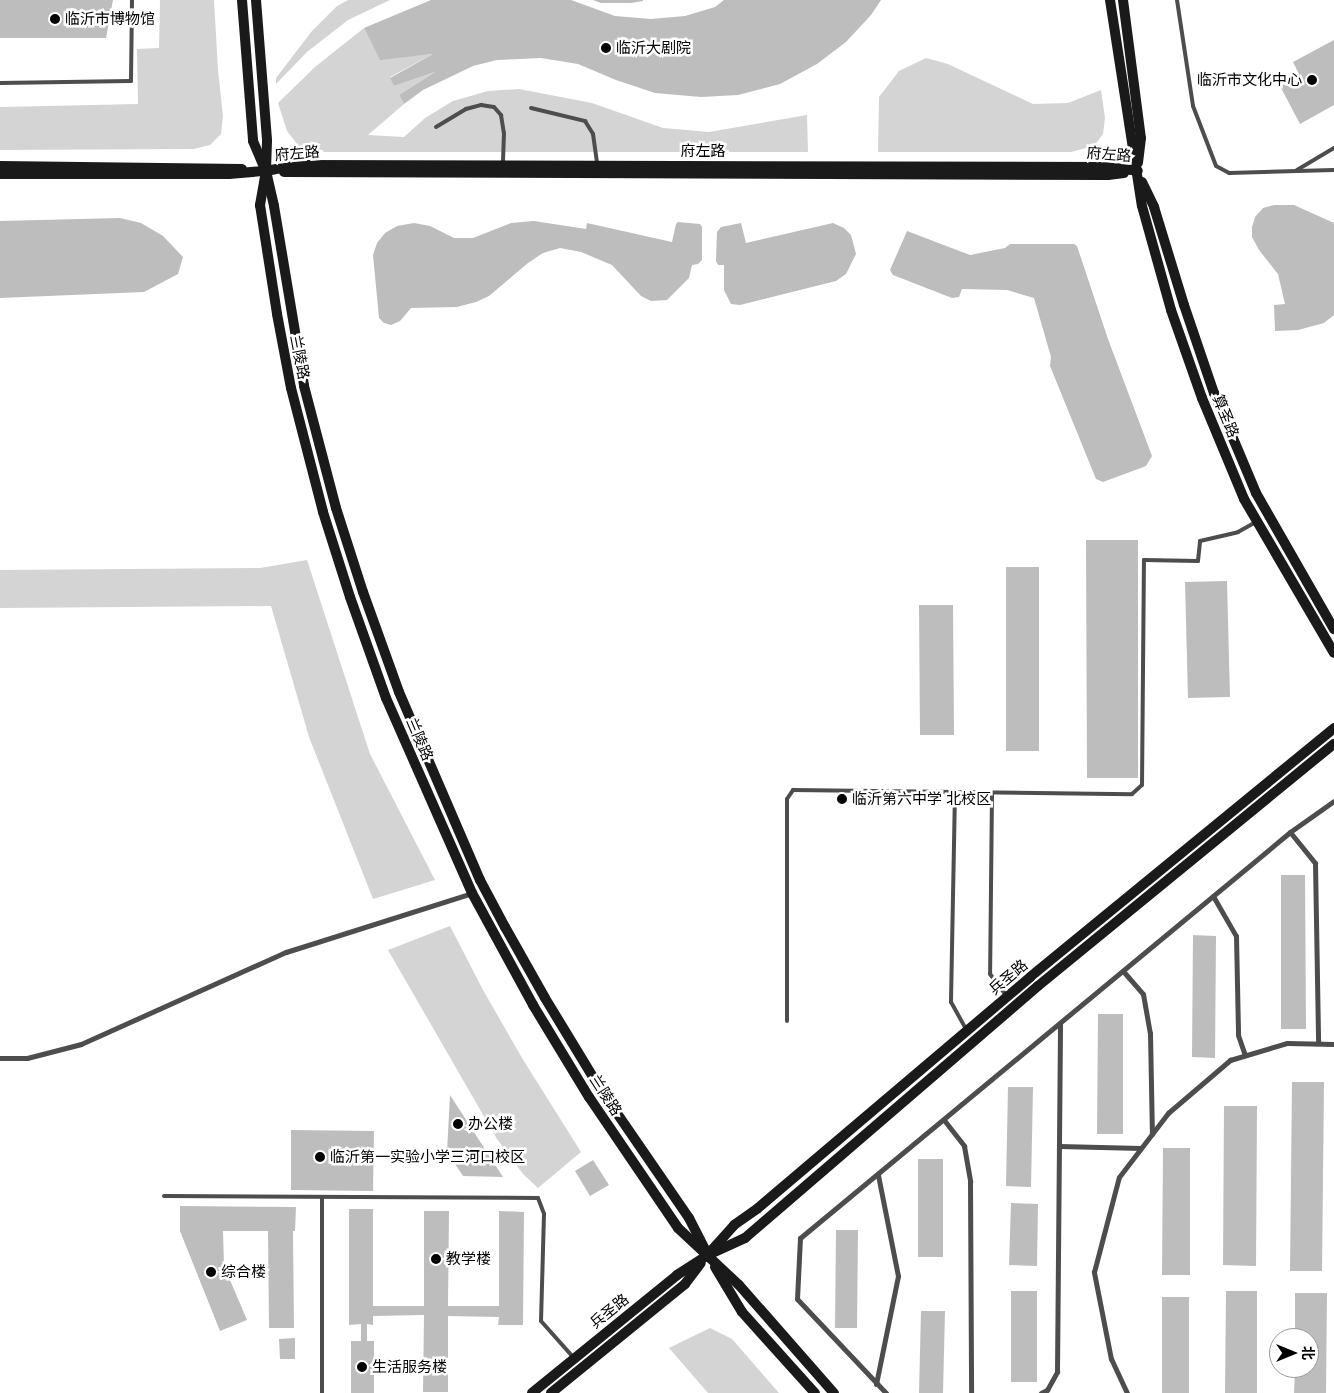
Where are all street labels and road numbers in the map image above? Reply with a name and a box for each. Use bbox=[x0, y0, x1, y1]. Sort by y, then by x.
street label: 府左路 bbox=[274, 142, 320, 164]
street label: 府左路 bbox=[681, 142, 725, 160]
street label: 府左路 bbox=[1086, 143, 1132, 165]
street label: 兰陵路 bbox=[287, 333, 313, 381]
street label: 算圣路 bbox=[1209, 392, 1243, 440]
street label: 兰陵路 bbox=[403, 715, 437, 763]
street label: 兵圣路 bbox=[985, 956, 1031, 998]
street label: 兰陵路 bbox=[586, 1071, 626, 1119]
street label: 兵圣路 bbox=[586, 1290, 632, 1332]

